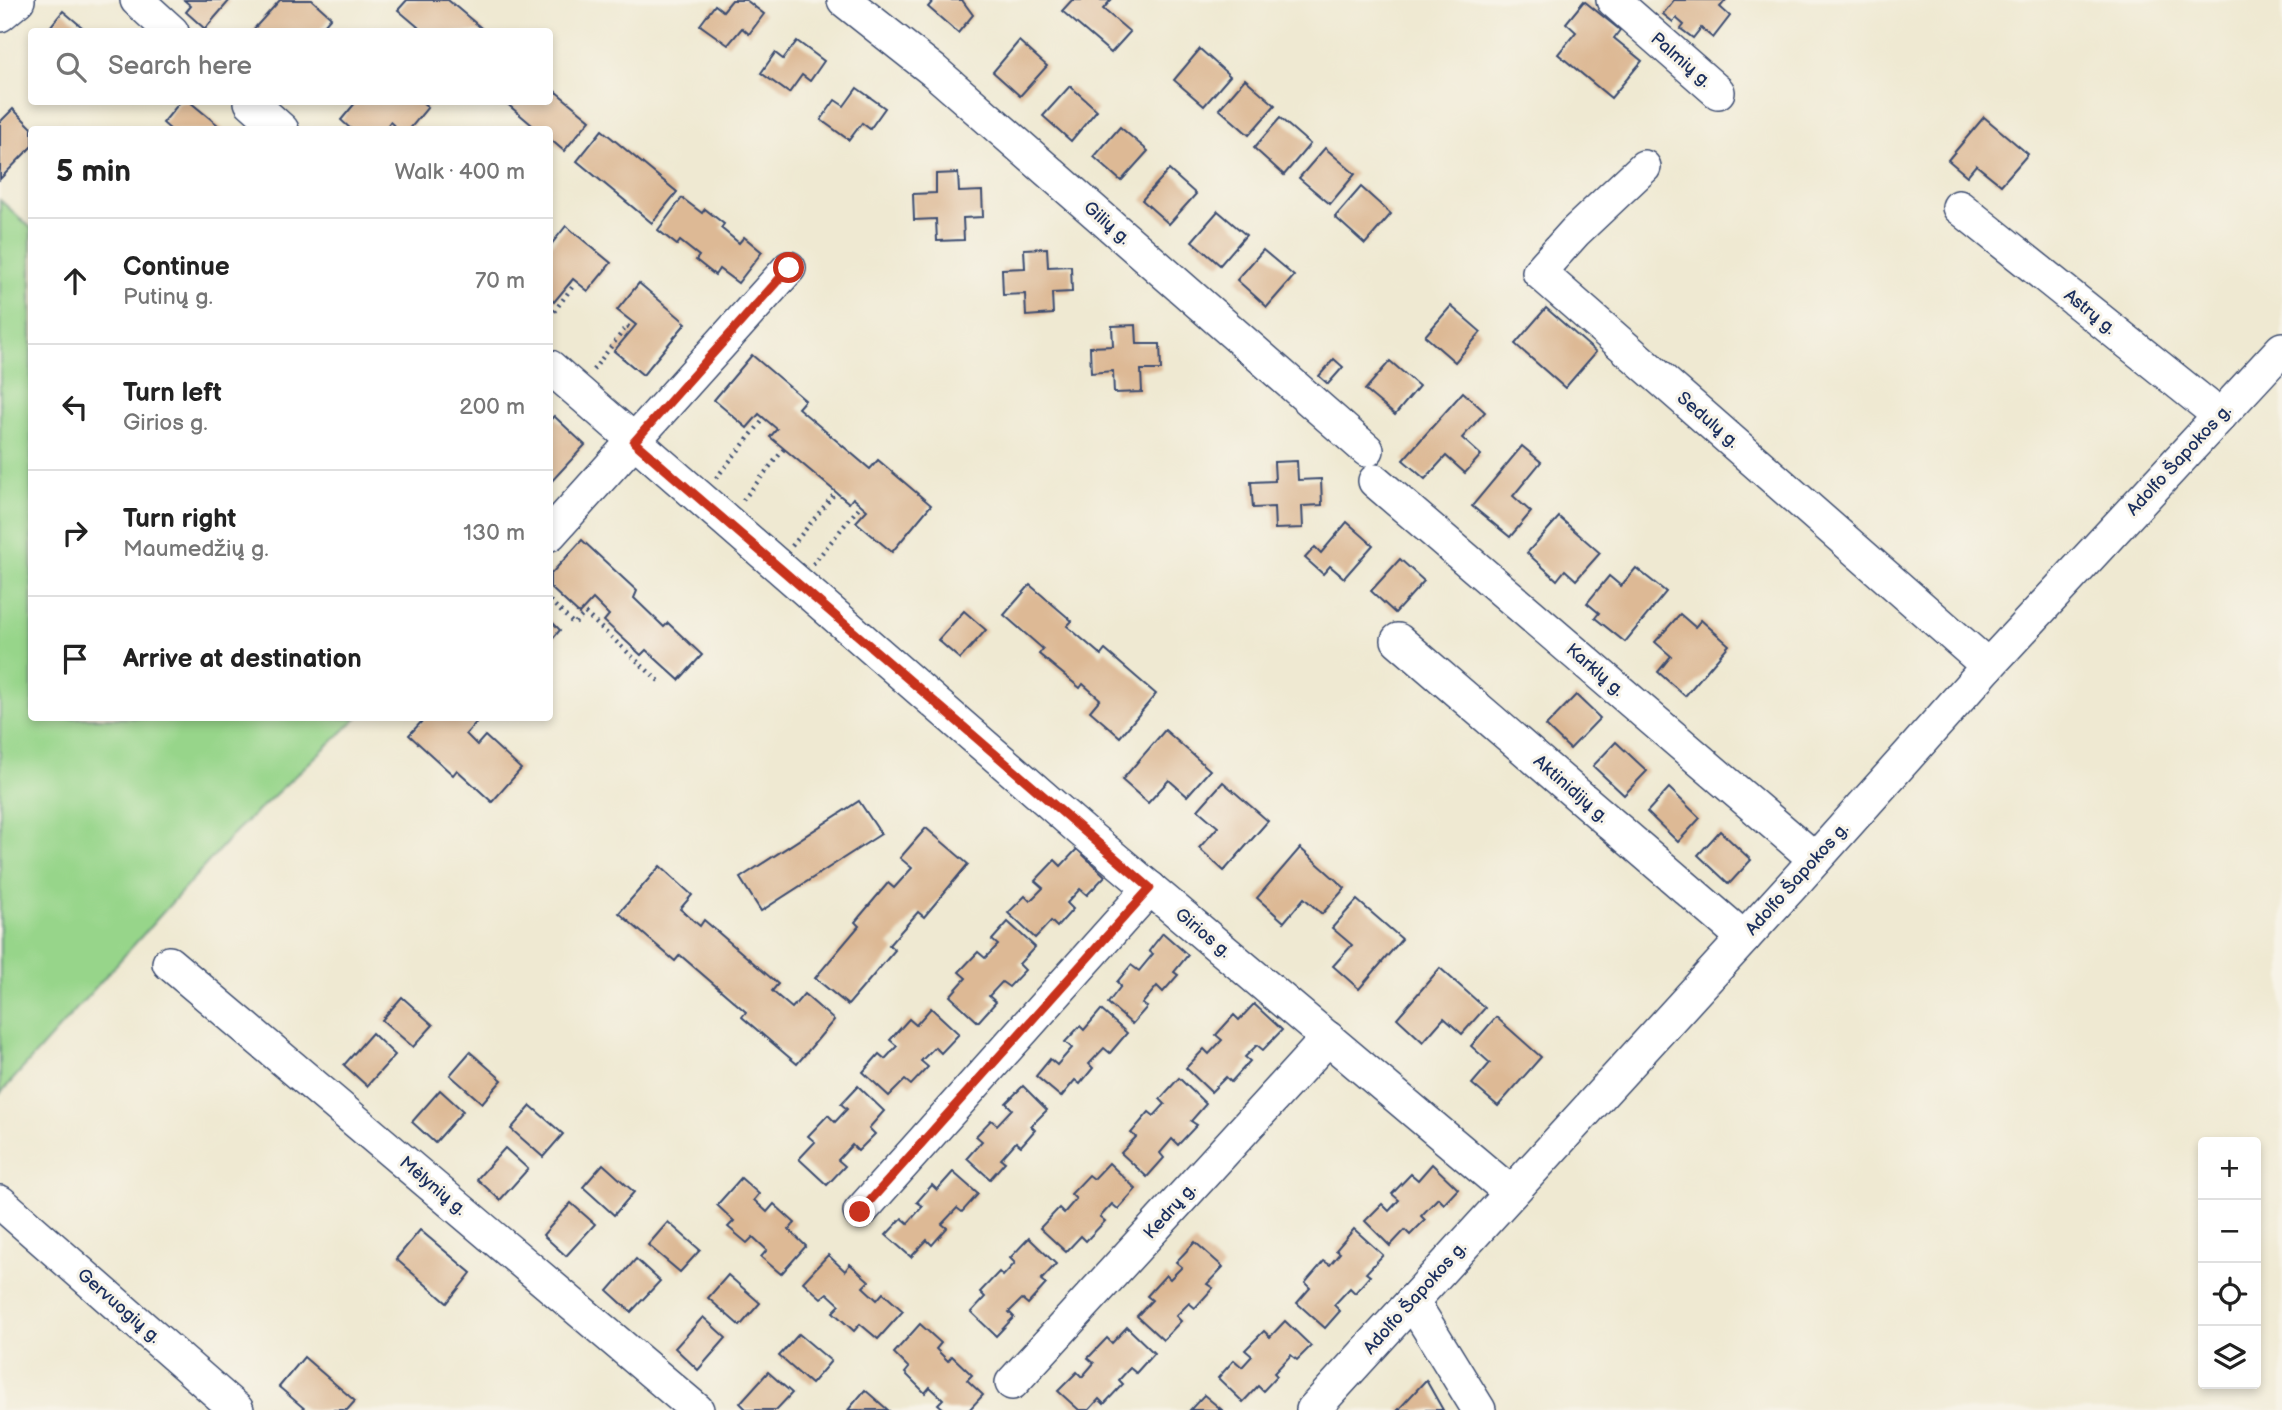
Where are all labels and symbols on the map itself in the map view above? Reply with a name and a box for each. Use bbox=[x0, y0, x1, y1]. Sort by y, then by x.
street label: Palmių g. bbox=[1647, 28, 1715, 92]
street label: Gilių g. bbox=[1079, 197, 1135, 249]
route start bbox=[773, 252, 804, 283]
street label: Astrų g. bbox=[2060, 285, 2120, 339]
street label: Sedulų g. bbox=[1673, 387, 1743, 453]
street label: Adolfo Šapokos g. bbox=[2121, 399, 2236, 520]
street label: Karklų g. bbox=[1562, 639, 1628, 701]
street label: Aktinidijų g. bbox=[1529, 751, 1613, 827]
street label: Adolfo Šapokos g. bbox=[1740, 818, 1853, 940]
street label: Girios g. bbox=[1171, 904, 1235, 962]
street label: Mėlynių g. bbox=[395, 1152, 471, 1220]
street label: Kedrų g. bbox=[1139, 1179, 1201, 1243]
route end bbox=[844, 1196, 875, 1227]
street label: Adolfo Šapokos g. bbox=[1358, 1237, 1471, 1359]
street label: Gervuogių g. bbox=[73, 1264, 165, 1348]

